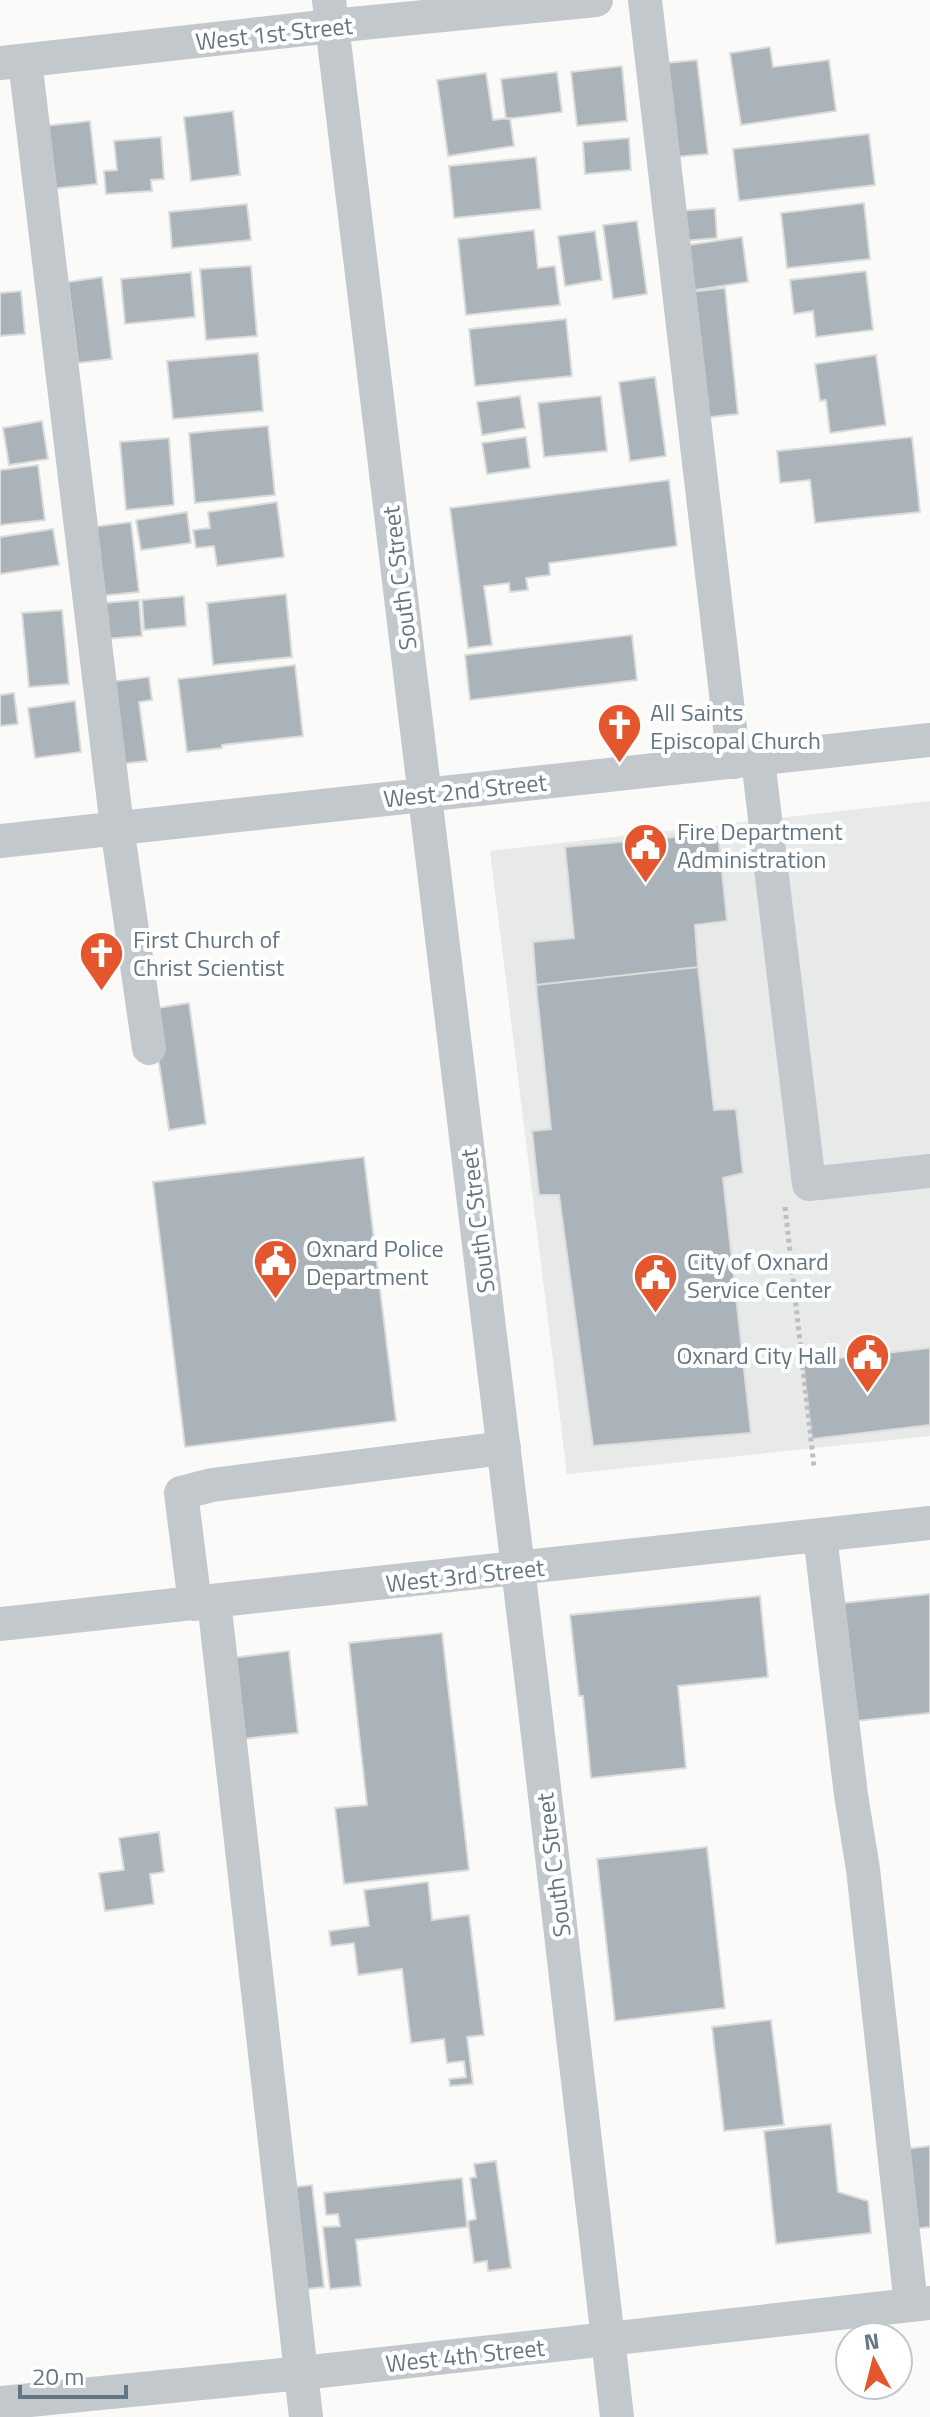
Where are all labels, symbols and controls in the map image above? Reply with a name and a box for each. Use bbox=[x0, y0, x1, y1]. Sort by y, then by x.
street label: West 1st Street bbox=[194, 7, 355, 59]
street label: South C Street bbox=[372, 503, 426, 652]
place label: All Saints Episcopal Church bbox=[650, 694, 821, 758]
church icon: All Saints Episcopal Church bbox=[595, 702, 643, 765]
street label: West 2nd Street bbox=[382, 763, 549, 816]
place label: Fire Department Administration bbox=[677, 813, 843, 877]
public building icon: Fire Department Administration bbox=[622, 821, 670, 884]
place label: First Church of Christ Scientist bbox=[133, 921, 285, 985]
church icon: First Church of Christ Scientist bbox=[78, 929, 126, 992]
street label: South C Street bbox=[450, 1146, 504, 1295]
place label: Oxnard Police Department bbox=[306, 1230, 444, 1294]
public building icon: Oxnard Police Department bbox=[251, 1238, 299, 1301]
place label: City of Oxnard Service Center bbox=[687, 1243, 832, 1307]
public building icon: City of Oxnard Service Center bbox=[632, 1251, 680, 1314]
public building icon: Oxnard City Hall bbox=[844, 1331, 892, 1394]
place label: Oxnard City Hall bbox=[677, 1337, 837, 1373]
street label: West 3rd Street bbox=[384, 1549, 547, 1601]
street label: South C Street bbox=[526, 1790, 580, 1939]
north arrow bbox=[834, 2321, 914, 2401]
text: N bbox=[862, 2323, 881, 2359]
street label: West 4th Street bbox=[384, 2329, 547, 2381]
scale bar bbox=[20, 2349, 126, 2399]
text: 20 m bbox=[32, 2358, 84, 2394]

